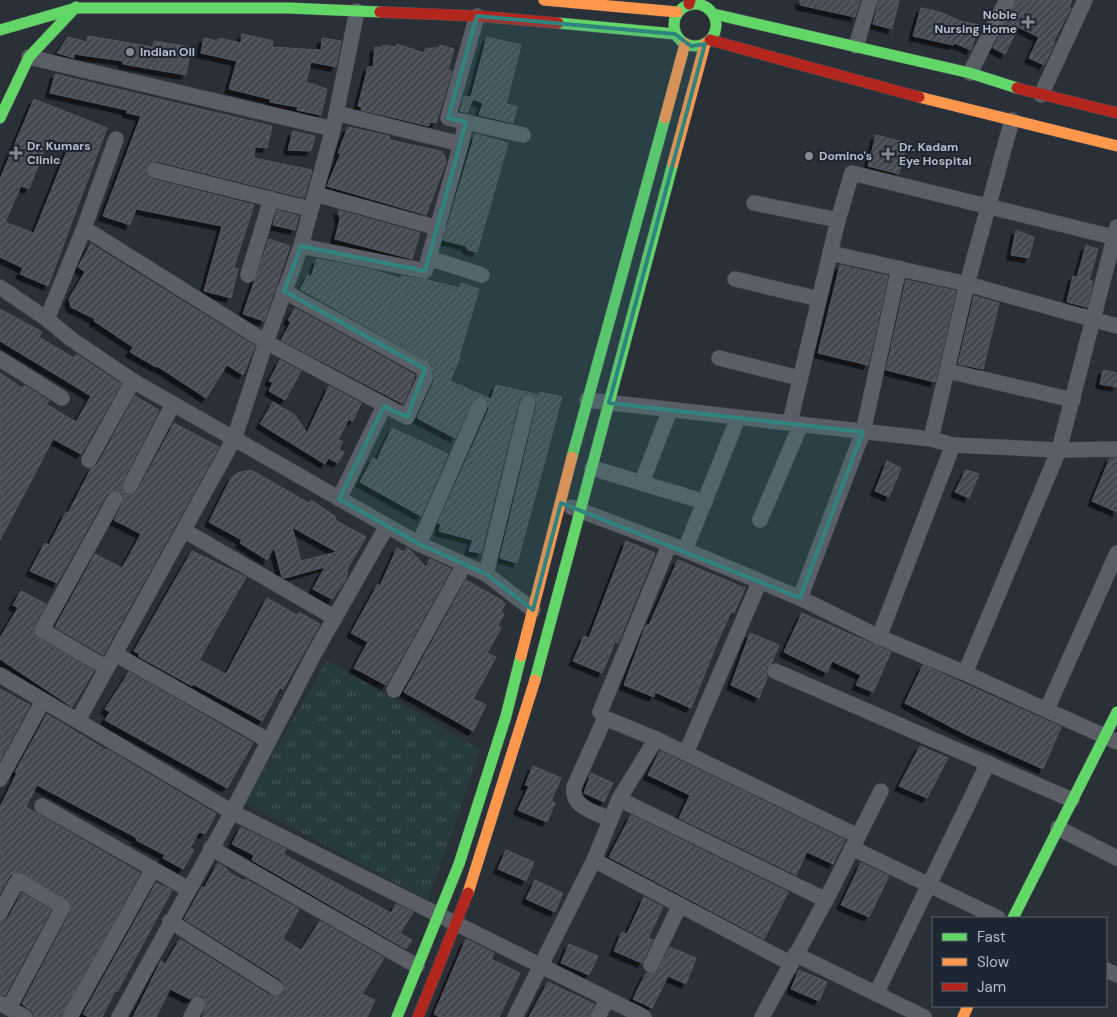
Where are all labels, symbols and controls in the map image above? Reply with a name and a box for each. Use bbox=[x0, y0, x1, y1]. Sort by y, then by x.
place label: Noble Nursing Home bbox=[934, 7, 1017, 37]
marker: Noble Nursing Home bbox=[1021, 15, 1035, 29]
place label: Indian Oil bbox=[140, 44, 195, 60]
marker: Indian Oil bbox=[124, 46, 136, 58]
place label: Dr. Kumars Clinic bbox=[27, 138, 91, 168]
place label: Dr. Kadam Eye Hospital bbox=[899, 139, 972, 169]
marker: Dr. Kumars Clinic bbox=[9, 146, 23, 160]
marker: Dr. Kadam Eye Hospital bbox=[881, 147, 895, 161]
place label: Domino's bbox=[819, 148, 872, 164]
marker: Domino's bbox=[803, 150, 815, 162]
legend bbox=[932, 917, 1107, 1007]
text: Fast bbox=[977, 927, 1006, 947]
text: Slow bbox=[977, 952, 1010, 972]
text: Jam bbox=[977, 977, 1006, 997]

